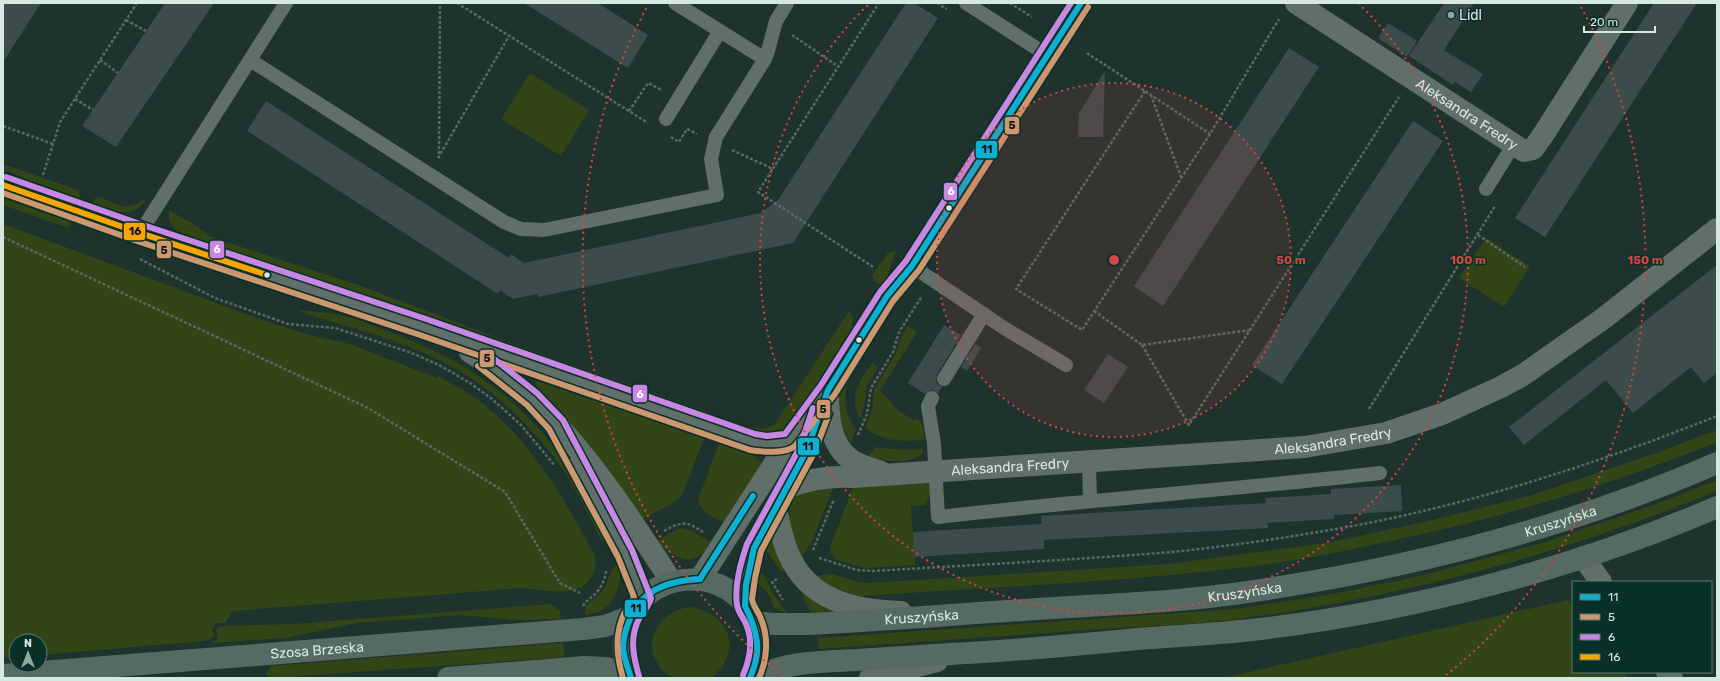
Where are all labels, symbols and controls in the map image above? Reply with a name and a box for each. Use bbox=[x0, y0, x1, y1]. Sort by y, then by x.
place label: Lidl bbox=[1459, 7, 1482, 24]
scale bar bbox=[1584, 8, 1655, 34]
marker: Lidl bbox=[1446, 10, 1456, 20]
text: 20 m bbox=[1590, 15, 1618, 29]
street label: Aleksandra Fredry bbox=[1413, 75, 1521, 154]
line badge: 5 bbox=[1004, 116, 1020, 135]
text: 5 bbox=[1008, 119, 1016, 132]
line badge: 11 bbox=[975, 140, 998, 159]
text: 11 bbox=[982, 143, 992, 156]
line badge: 6 bbox=[943, 182, 958, 201]
text: 6 bbox=[947, 185, 955, 198]
unlabelled marker bbox=[944, 203, 954, 213]
line badge: 16 bbox=[123, 222, 146, 241]
text: 16 bbox=[129, 225, 141, 238]
line badge: 5 bbox=[156, 240, 172, 259]
line badge: 6 bbox=[209, 240, 225, 259]
text: 6 bbox=[213, 243, 221, 256]
text: 5 bbox=[160, 244, 168, 257]
centre of rings bbox=[1107, 253, 1121, 267]
text: 50 m bbox=[1276, 253, 1306, 267]
text: 100 m bbox=[1450, 253, 1486, 267]
text: 150 m bbox=[1627, 253, 1663, 267]
unlabelled marker bbox=[262, 270, 272, 280]
unlabelled marker bbox=[854, 335, 864, 345]
line badge: 5 bbox=[479, 349, 495, 368]
text: 5 bbox=[483, 352, 491, 365]
line badge: 6 bbox=[632, 384, 648, 403]
text: 6 bbox=[636, 388, 644, 401]
line badge: 5 bbox=[816, 399, 831, 419]
text: 5 bbox=[819, 403, 827, 416]
street label: Aleksandra Fredry bbox=[1274, 424, 1394, 458]
line badge: 11 bbox=[797, 437, 820, 456]
text: 11 bbox=[803, 440, 813, 453]
street label: Aleksandra Fredry bbox=[951, 455, 1070, 479]
street label: Kruszyńska bbox=[1523, 502, 1599, 541]
street label: Kruszyńska bbox=[1207, 579, 1283, 606]
legend bbox=[1572, 581, 1712, 673]
text: 11 bbox=[1608, 590, 1618, 604]
line badge: 11 bbox=[624, 599, 647, 618]
text: 11 bbox=[631, 602, 641, 615]
street label: Kruszyńska bbox=[884, 606, 959, 628]
text: 5 bbox=[1608, 610, 1615, 624]
text: 6 bbox=[1608, 630, 1615, 644]
north arrow bbox=[8, 633, 48, 673]
text: N bbox=[24, 637, 32, 650]
street label: Szosa Brzeska bbox=[270, 638, 364, 663]
text: 16 bbox=[1608, 650, 1620, 664]

